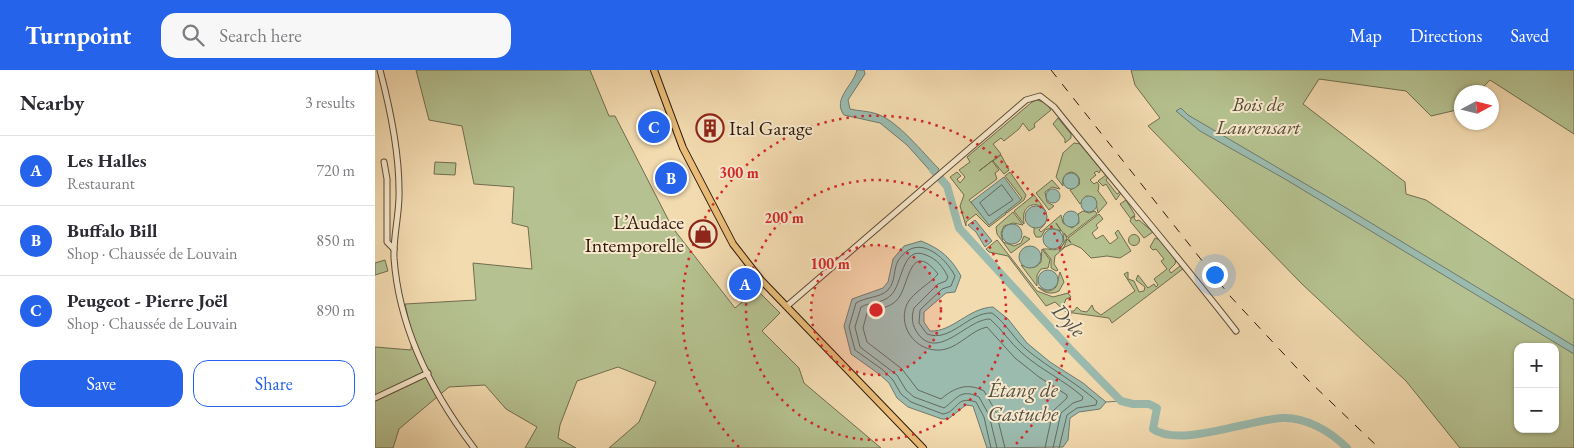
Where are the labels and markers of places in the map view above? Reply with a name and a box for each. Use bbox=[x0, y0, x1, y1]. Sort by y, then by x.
pin: C bbox=[638, 108, 670, 146]
building icon: Ital Garage bbox=[695, 113, 725, 143]
place label: Ital Garage bbox=[729, 115, 813, 141]
pin: B bbox=[655, 159, 687, 197]
place label: L’Audace Intemporelle bbox=[585, 209, 684, 258]
shop icon: L’Audace Intemporelle bbox=[688, 219, 718, 249]
pin: A bbox=[729, 265, 761, 303]
centre of rings bbox=[867, 301, 885, 319]

